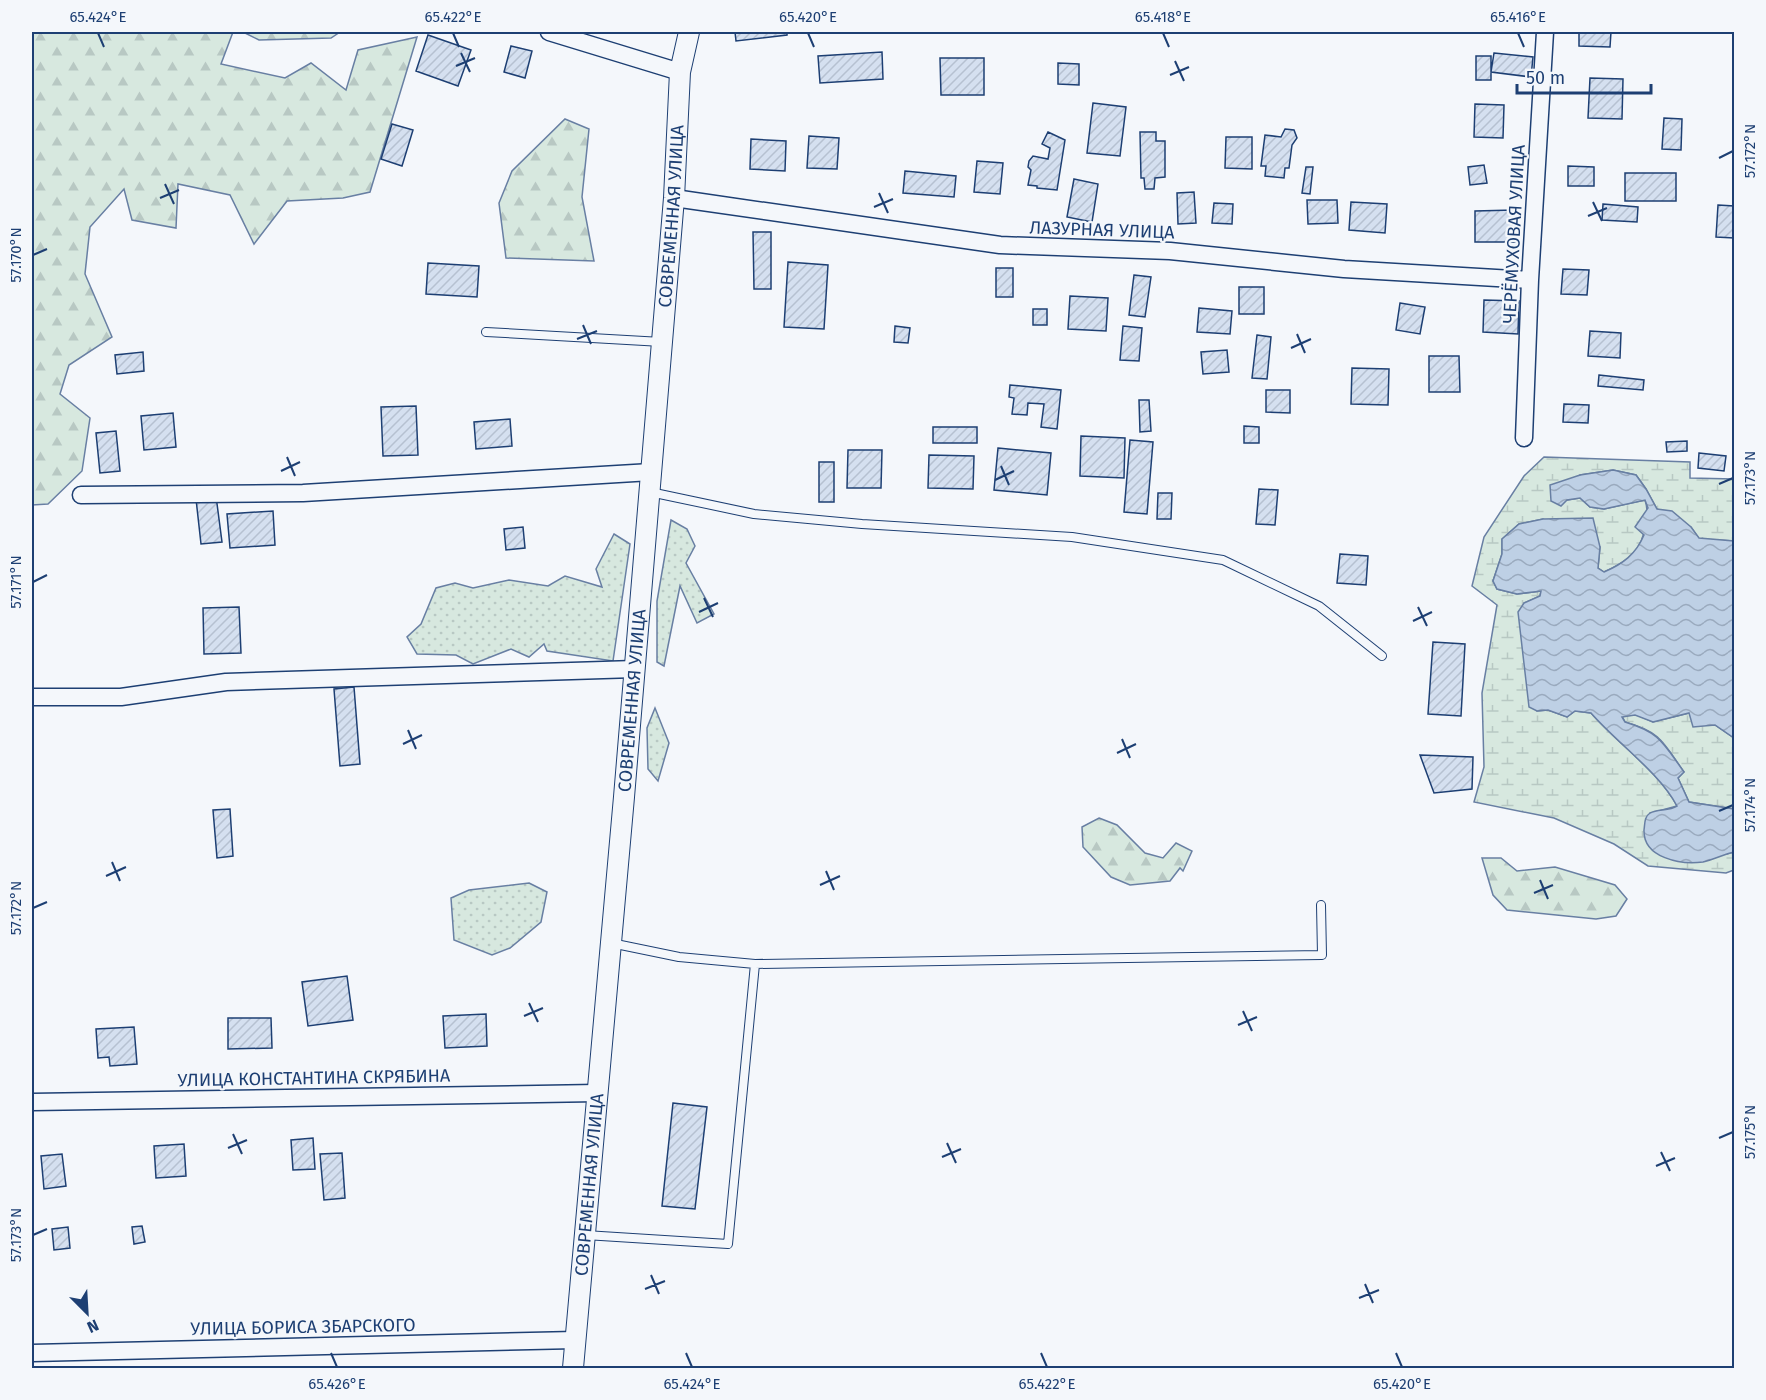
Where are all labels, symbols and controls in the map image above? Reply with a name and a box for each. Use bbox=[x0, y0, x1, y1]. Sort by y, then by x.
text: 65.424°E bbox=[69, 8, 127, 26]
text: 65.422°E bbox=[425, 8, 481, 26]
text: 65.420°E bbox=[779, 8, 837, 26]
text: 65.418°E bbox=[1135, 8, 1191, 26]
text: 65.416°E bbox=[1490, 8, 1546, 26]
scale bar bbox=[1517, 57, 1650, 95]
text: 50 m bbox=[1526, 67, 1565, 89]
street label: СОВРЕМЕННАЯ УЛИЦА bbox=[654, 124, 689, 309]
text: 57.172°N bbox=[1741, 124, 1759, 178]
street label: ЧЕРЁМУХОВАЯ УЛИЦА bbox=[1498, 143, 1530, 324]
street label: ЛАЗУРНАЯ УЛИЦА bbox=[1029, 216, 1176, 244]
text: 57.170°N bbox=[7, 227, 25, 283]
text: 57.173°N bbox=[1741, 451, 1759, 505]
text: 57.171°N bbox=[7, 555, 25, 609]
street label: СОВРЕМЕННАЯ УЛИЦА bbox=[613, 608, 651, 793]
text: 57.174°N bbox=[1741, 778, 1759, 832]
text: 57.172°N bbox=[7, 881, 25, 935]
street label: УЛИЦА КОНСТАНТИНА СКРЯБИНА bbox=[177, 1065, 451, 1091]
street label: СОВРЕМЕННАЯ УЛИЦА bbox=[570, 1092, 609, 1277]
text: 57.175°N bbox=[1741, 1105, 1759, 1159]
text: 57.173°N bbox=[7, 1208, 25, 1262]
north arrow bbox=[57, 1283, 117, 1343]
street label: УЛИЦА БОРИСА ЗБАРСКОГО bbox=[190, 1314, 416, 1340]
text: N bbox=[84, 1315, 102, 1337]
text: 65.426°E bbox=[308, 1375, 366, 1393]
text: 65.424°E bbox=[663, 1375, 721, 1393]
text: 65.422°E bbox=[1019, 1375, 1075, 1393]
text: 65.420°E bbox=[1373, 1375, 1431, 1393]

